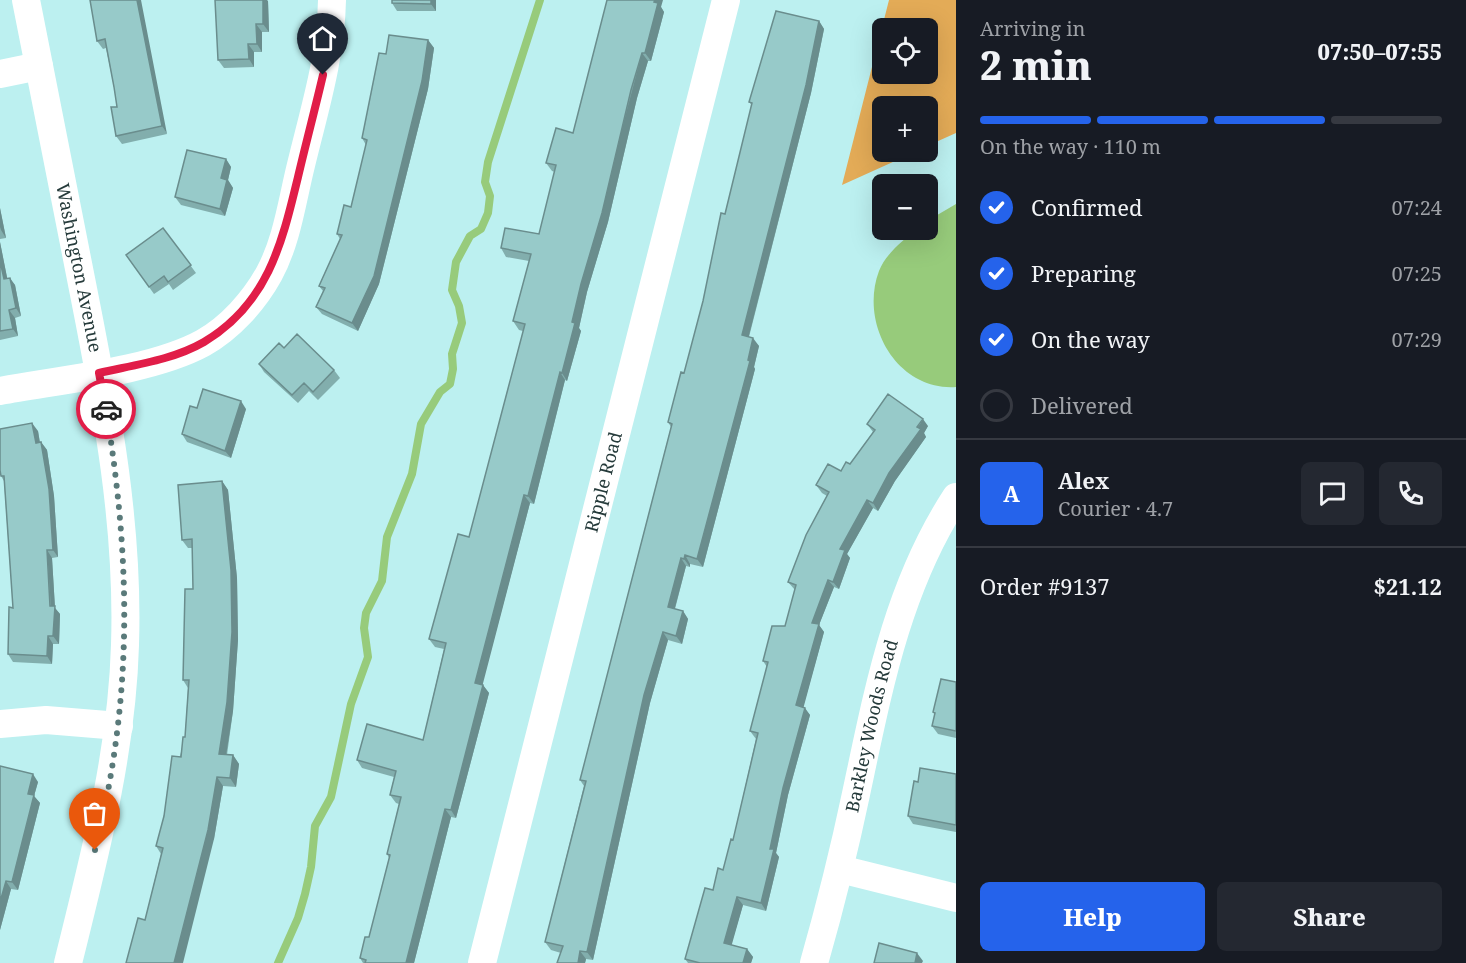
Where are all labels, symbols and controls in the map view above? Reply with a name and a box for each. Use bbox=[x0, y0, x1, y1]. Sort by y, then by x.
pin bbox=[297, 13, 348, 75]
text: Arriving in bbox=[980, 15, 1085, 42]
map controls bbox=[872, 18, 938, 240]
button: locate bbox=[872, 18, 938, 84]
icon: home bbox=[306, 22, 339, 55]
text: 07:50–07:55 bbox=[1318, 36, 1442, 66]
text: 2 min bbox=[980, 38, 1092, 91]
button: + bbox=[872, 96, 938, 162]
text: On the way · 110 m bbox=[980, 133, 1161, 160]
button: − bbox=[872, 174, 938, 240]
street label: Washington Avenue bbox=[51, 181, 108, 354]
icon: check bbox=[980, 191, 1013, 224]
text: Confirmed bbox=[1031, 192, 1142, 222]
text: 07:24 bbox=[1392, 194, 1442, 221]
icon: check bbox=[980, 257, 1013, 290]
text: Preparing bbox=[1031, 258, 1136, 288]
text: 07:25 bbox=[1392, 260, 1442, 287]
icon: check bbox=[980, 323, 1013, 356]
text: On the way bbox=[1031, 324, 1150, 354]
text: 07:29 bbox=[1392, 326, 1442, 353]
courier bbox=[76, 379, 136, 439]
text: Delivered bbox=[1031, 390, 1133, 420]
icon: car bbox=[90, 393, 123, 426]
street label: Ripple Road bbox=[579, 429, 627, 535]
button: chat bbox=[1301, 462, 1364, 525]
button: phone bbox=[1379, 462, 1442, 525]
text: Alex bbox=[1058, 465, 1109, 495]
text: A bbox=[1003, 478, 1020, 508]
text: Courier · 4.7 bbox=[1058, 495, 1173, 522]
text: Order #9137 bbox=[980, 571, 1110, 601]
text: $21.12 bbox=[1373, 571, 1442, 601]
street label: Barkley Woods Road bbox=[839, 636, 903, 815]
pin bbox=[69, 788, 120, 850]
icon: bag bbox=[78, 797, 111, 830]
button: Help bbox=[980, 882, 1205, 951]
button: Share bbox=[1217, 882, 1442, 951]

